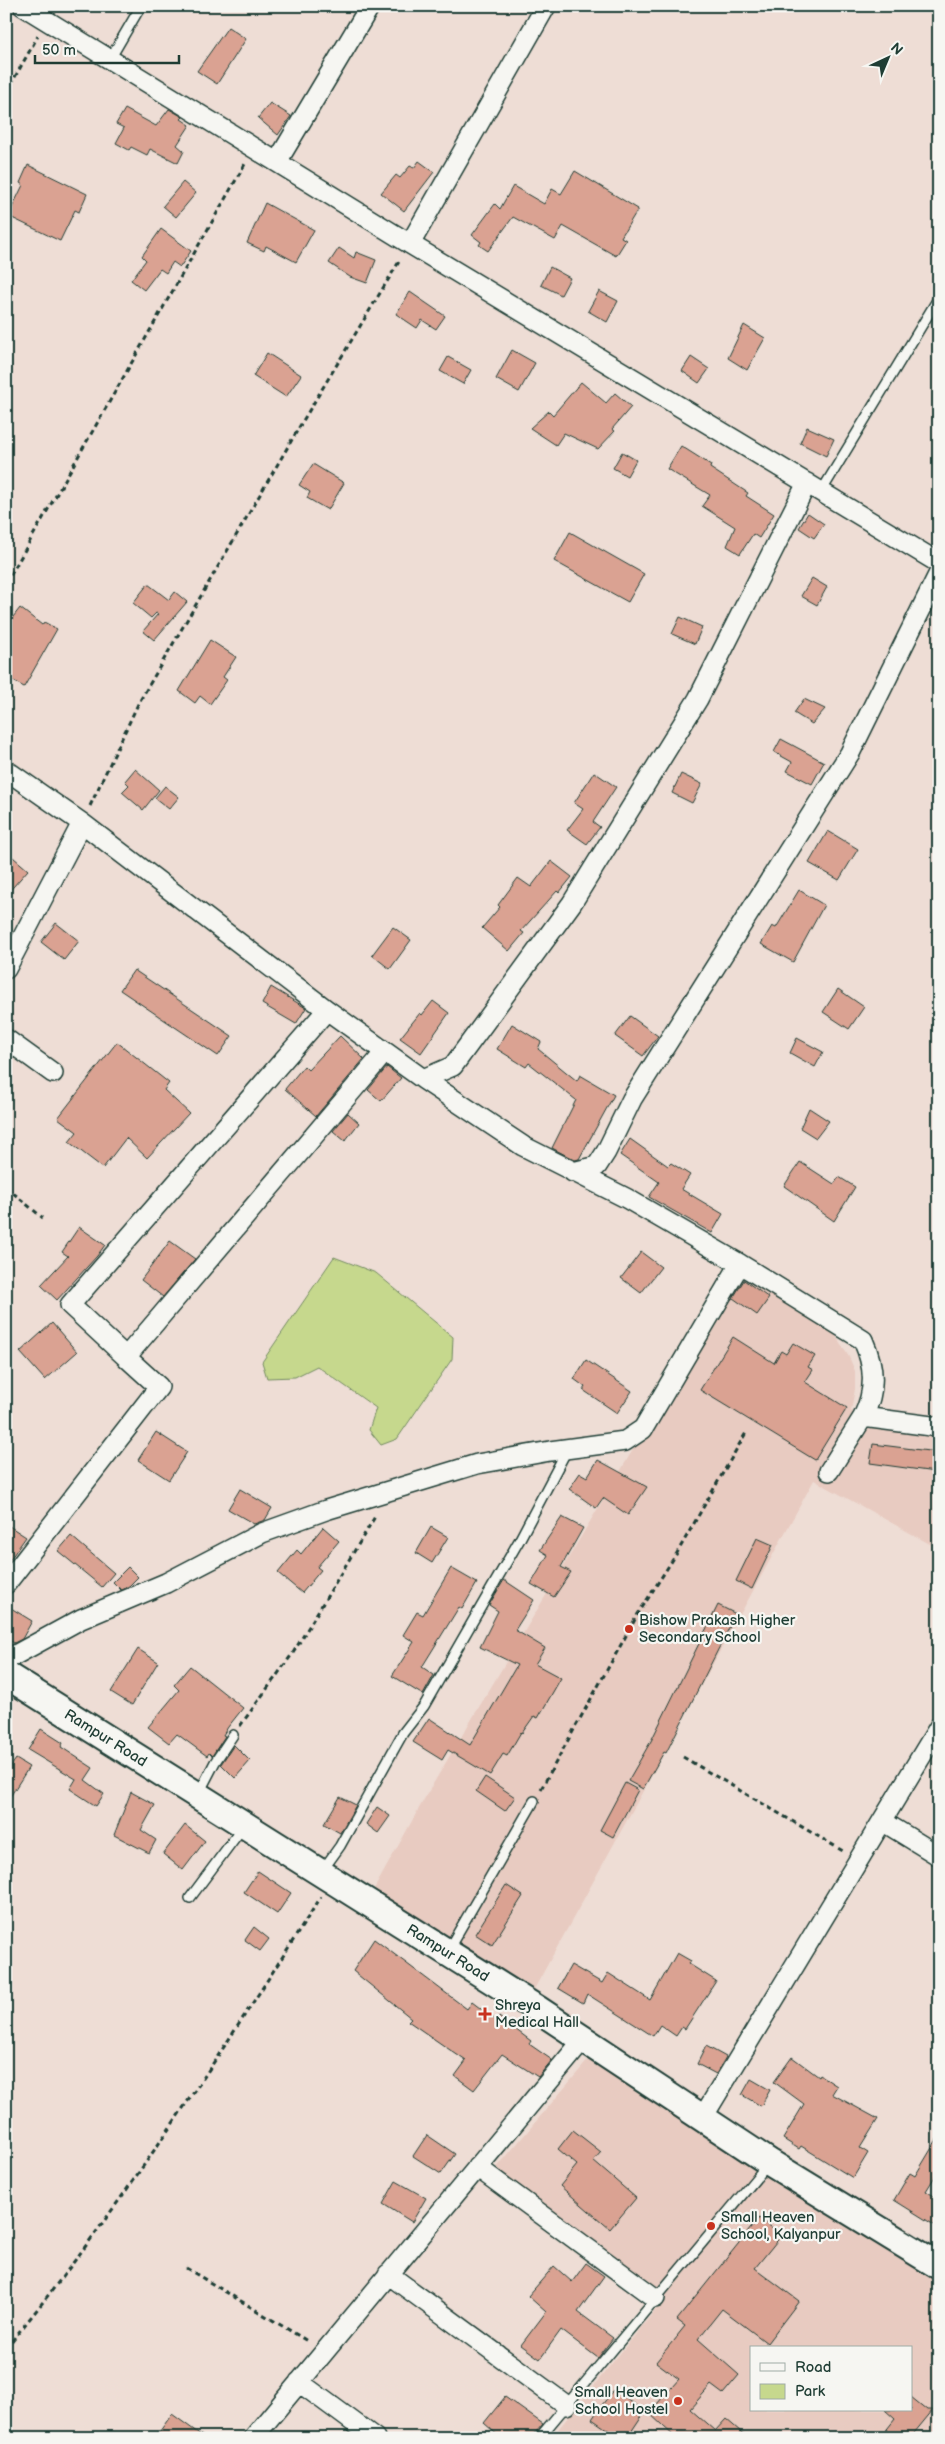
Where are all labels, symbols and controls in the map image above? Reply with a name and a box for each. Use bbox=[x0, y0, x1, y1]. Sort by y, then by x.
scale bar bbox=[35, 32, 179, 64]
north arrow bbox=[862, 32, 912, 82]
text: N bbox=[887, 39, 906, 59]
text: 50 m bbox=[42, 41, 76, 60]
place label: Bishow Prakash Higher Secondary School bbox=[639, 1611, 796, 1647]
marker: Bishow Prakash Higher Secondary School bbox=[623, 1623, 635, 1635]
street label: Rampur Road bbox=[61, 1705, 151, 1771]
street label: Rampur Road bbox=[403, 1920, 493, 1986]
place label: Shreya Medical Hall bbox=[495, 1996, 579, 2032]
marker: Shreya Medical Hall bbox=[479, 2008, 491, 2020]
place label: Small Heaven School, Kalyanpur bbox=[721, 2208, 841, 2244]
marker: Small Heaven School, Kalyanpur bbox=[705, 2220, 717, 2232]
legend bbox=[750, 2346, 912, 2412]
text: Road bbox=[795, 2358, 831, 2377]
text: Park bbox=[795, 2382, 826, 2401]
place label: Small Heaven School Hostel bbox=[575, 2383, 668, 2419]
marker: Small Heaven School Hostel bbox=[672, 2395, 684, 2407]

